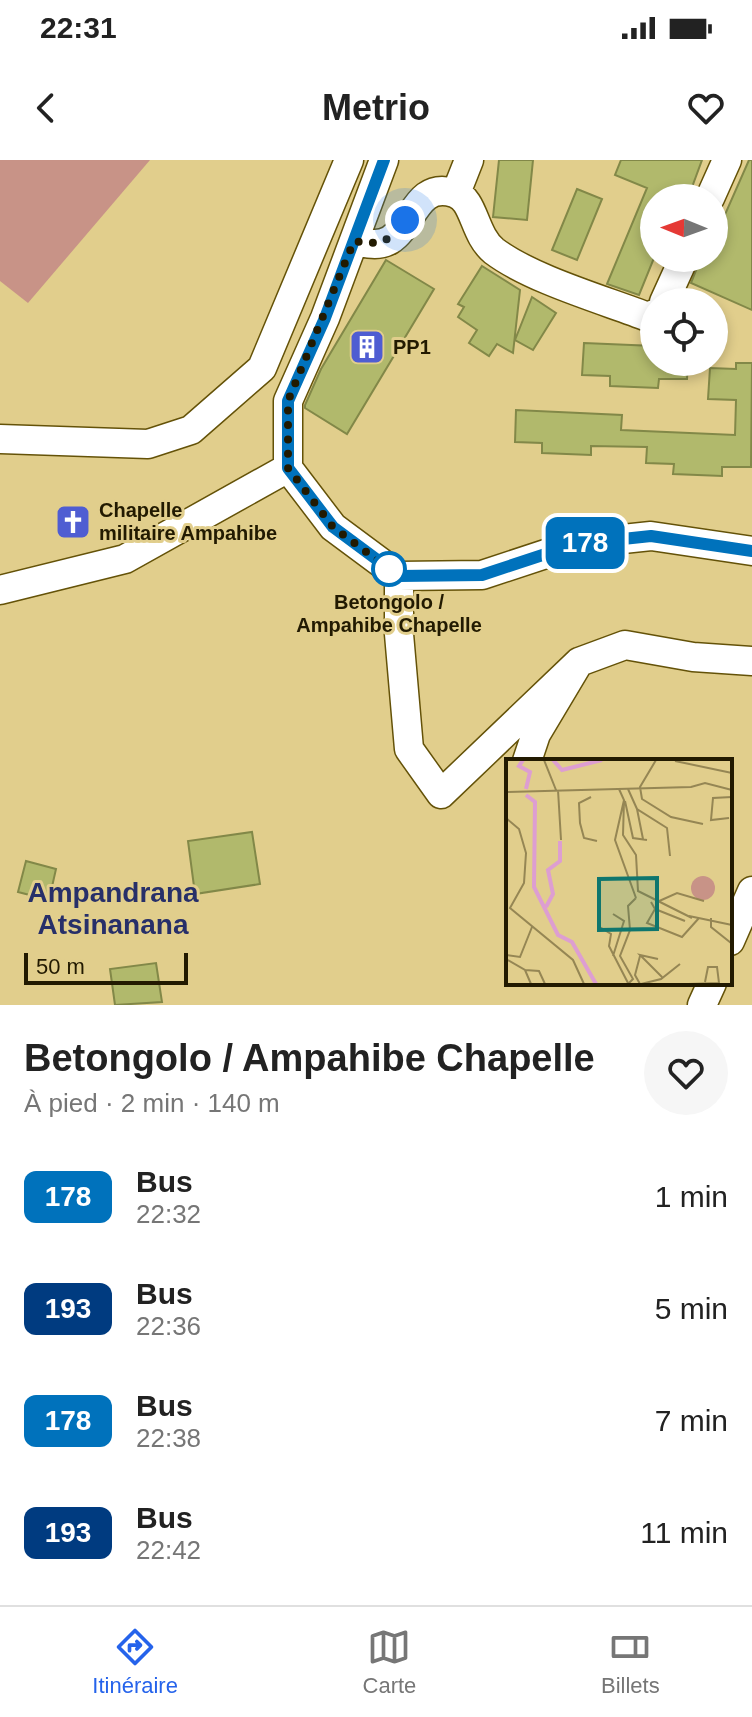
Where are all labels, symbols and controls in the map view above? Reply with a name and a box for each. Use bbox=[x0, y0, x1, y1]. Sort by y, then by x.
text: 22:31 bbox=[40, 11, 117, 44]
icon: back bbox=[24, 86, 68, 130]
icon: heart bbox=[684, 86, 728, 130]
text: Metrio bbox=[322, 87, 430, 128]
north arrow bbox=[640, 184, 728, 272]
map controls bbox=[640, 184, 728, 376]
your location bbox=[385, 200, 425, 240]
button: locate bbox=[640, 288, 728, 376]
building icon: PP1 bbox=[348, 328, 386, 366]
place label: PP1 bbox=[393, 336, 431, 358]
place label: Chapelle militaire Ampahibe bbox=[99, 499, 277, 544]
church icon: Chapelle militaire Ampahibe bbox=[54, 503, 92, 541]
line badge: 178 bbox=[539, 517, 631, 569]
text: 178 bbox=[562, 527, 608, 558]
marker: Betongolo / Ampahibe Chapelle bbox=[372, 552, 406, 586]
place label: Betongolo / Ampahibe Chapelle bbox=[296, 591, 482, 636]
inset map bbox=[506, 759, 732, 985]
district label: Ampandrana Atsinanana bbox=[27, 877, 199, 940]
scale bar bbox=[24, 949, 188, 985]
text: 50 m bbox=[36, 954, 85, 979]
button: heart bbox=[644, 1031, 728, 1115]
text: Betongolo / Ampahibe Chapelle bbox=[24, 1037, 595, 1079]
text: À pied · 2 min · 140 m bbox=[24, 1088, 280, 1118]
text: Bus bbox=[136, 1165, 193, 1198]
text: 1 min bbox=[655, 1180, 728, 1213]
text: 178 bbox=[45, 1181, 91, 1212]
text: 22:32 bbox=[136, 1199, 201, 1229]
text: Bus bbox=[136, 1277, 193, 1310]
text: 5 min bbox=[655, 1292, 728, 1325]
text: 193 bbox=[45, 1293, 91, 1324]
text: 22:36 bbox=[136, 1311, 201, 1341]
text: Bus bbox=[136, 1389, 193, 1422]
text: 7 min bbox=[655, 1404, 728, 1437]
text: 178 bbox=[45, 1405, 91, 1436]
text: 22:38 bbox=[136, 1423, 201, 1453]
text: Bus bbox=[136, 1501, 193, 1534]
text: 11 min bbox=[640, 1516, 728, 1549]
text: 193 bbox=[45, 1517, 91, 1548]
text: 22:42 bbox=[136, 1535, 201, 1565]
tab: Itinéraire bbox=[92, 1625, 178, 1699]
tab: Carte bbox=[363, 1625, 416, 1699]
tab: Billets bbox=[601, 1625, 660, 1699]

